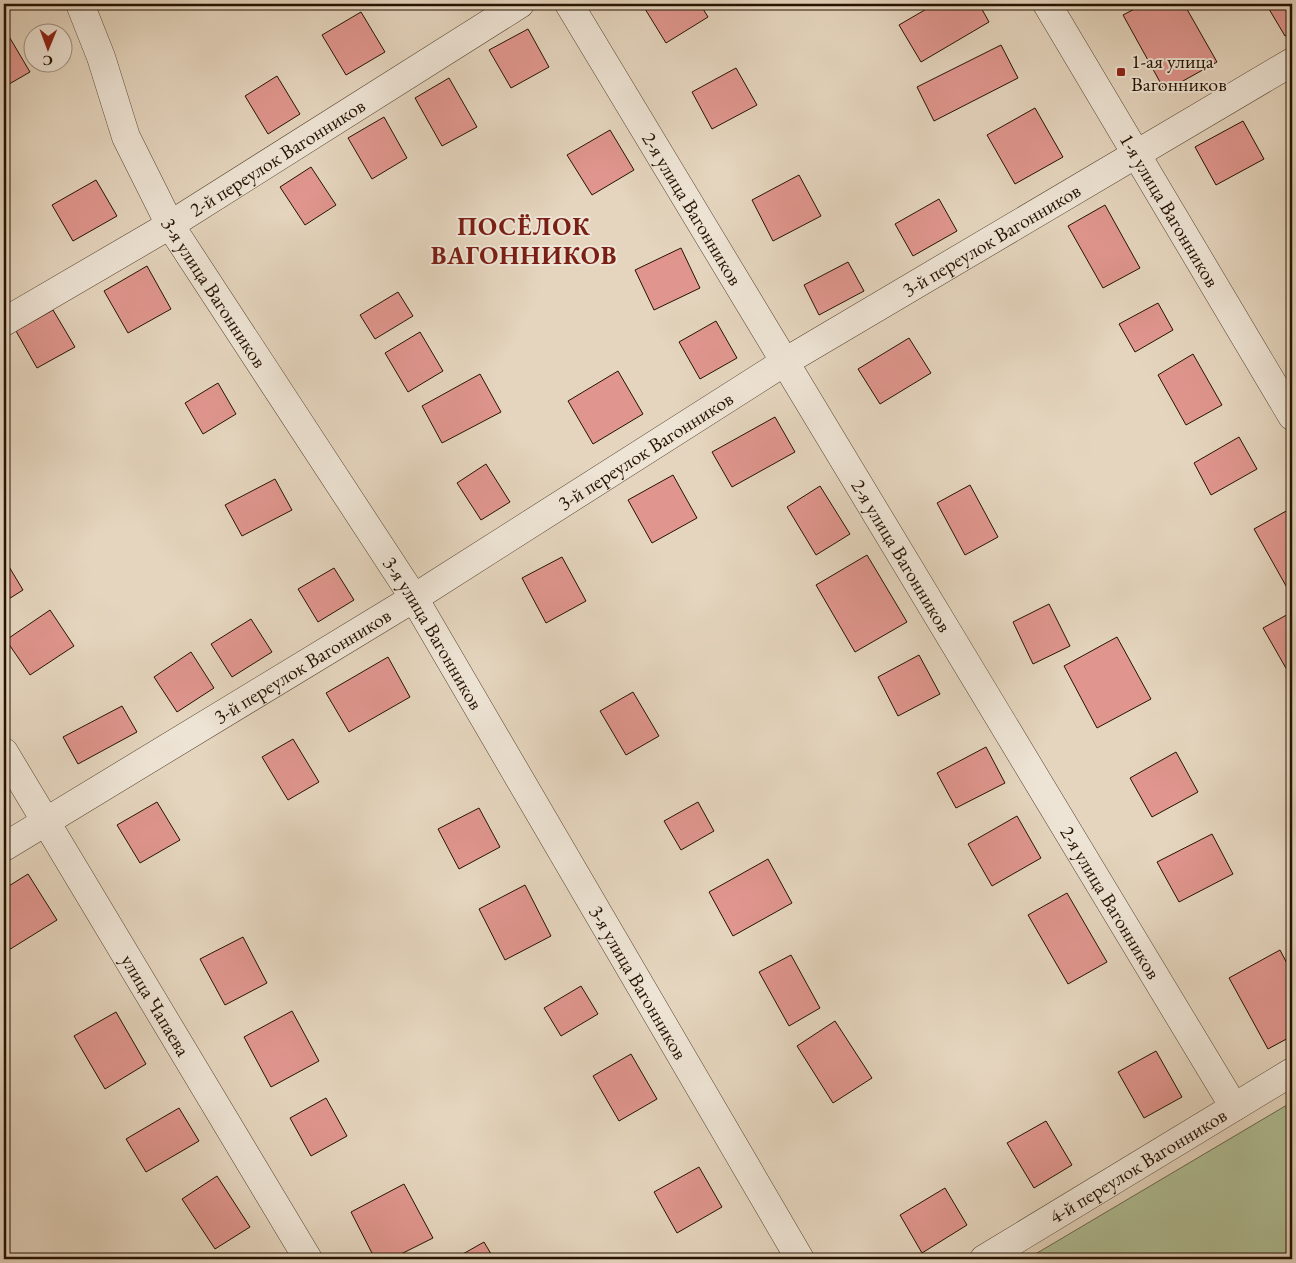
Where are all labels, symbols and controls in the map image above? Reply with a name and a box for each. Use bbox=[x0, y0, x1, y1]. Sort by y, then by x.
north arrow bbox=[22, 22, 72, 72]
place label: 1-ая улица Вагонников bbox=[1131, 48, 1227, 97]
text: С bbox=[43, 52, 53, 70]
marker: 1-ая улица Вагонников bbox=[1115, 66, 1127, 78]
street label: 2-й переулок Вагонников bbox=[184, 92, 370, 222]
street label: 2-я улица Вагонников bbox=[636, 127, 749, 290]
street label: 1-я улица Вагонников bbox=[1114, 129, 1225, 292]
street label: 3-й переулок Вагонников bbox=[897, 177, 1085, 303]
district label: ПОСЁЛОК ВАГОННИКОВ bbox=[431, 210, 617, 271]
street label: 3-я улица Вагонников bbox=[155, 213, 273, 373]
street label: 3-й переулок Вагонников bbox=[553, 385, 738, 516]
street label: 2-я улица Вагонников bbox=[845, 474, 958, 637]
street label: 3-я улица Вагонников bbox=[377, 551, 489, 714]
street label: 3-й переулок Вагонников bbox=[209, 602, 396, 730]
street label: 2-я улица Вагонников bbox=[1054, 821, 1167, 984]
street label: 3-я улица Вагонников bbox=[583, 900, 694, 1064]
street label: улица Чапаева bbox=[115, 949, 196, 1061]
street label: 4-й переулок Вагонников bbox=[1044, 1102, 1231, 1229]

